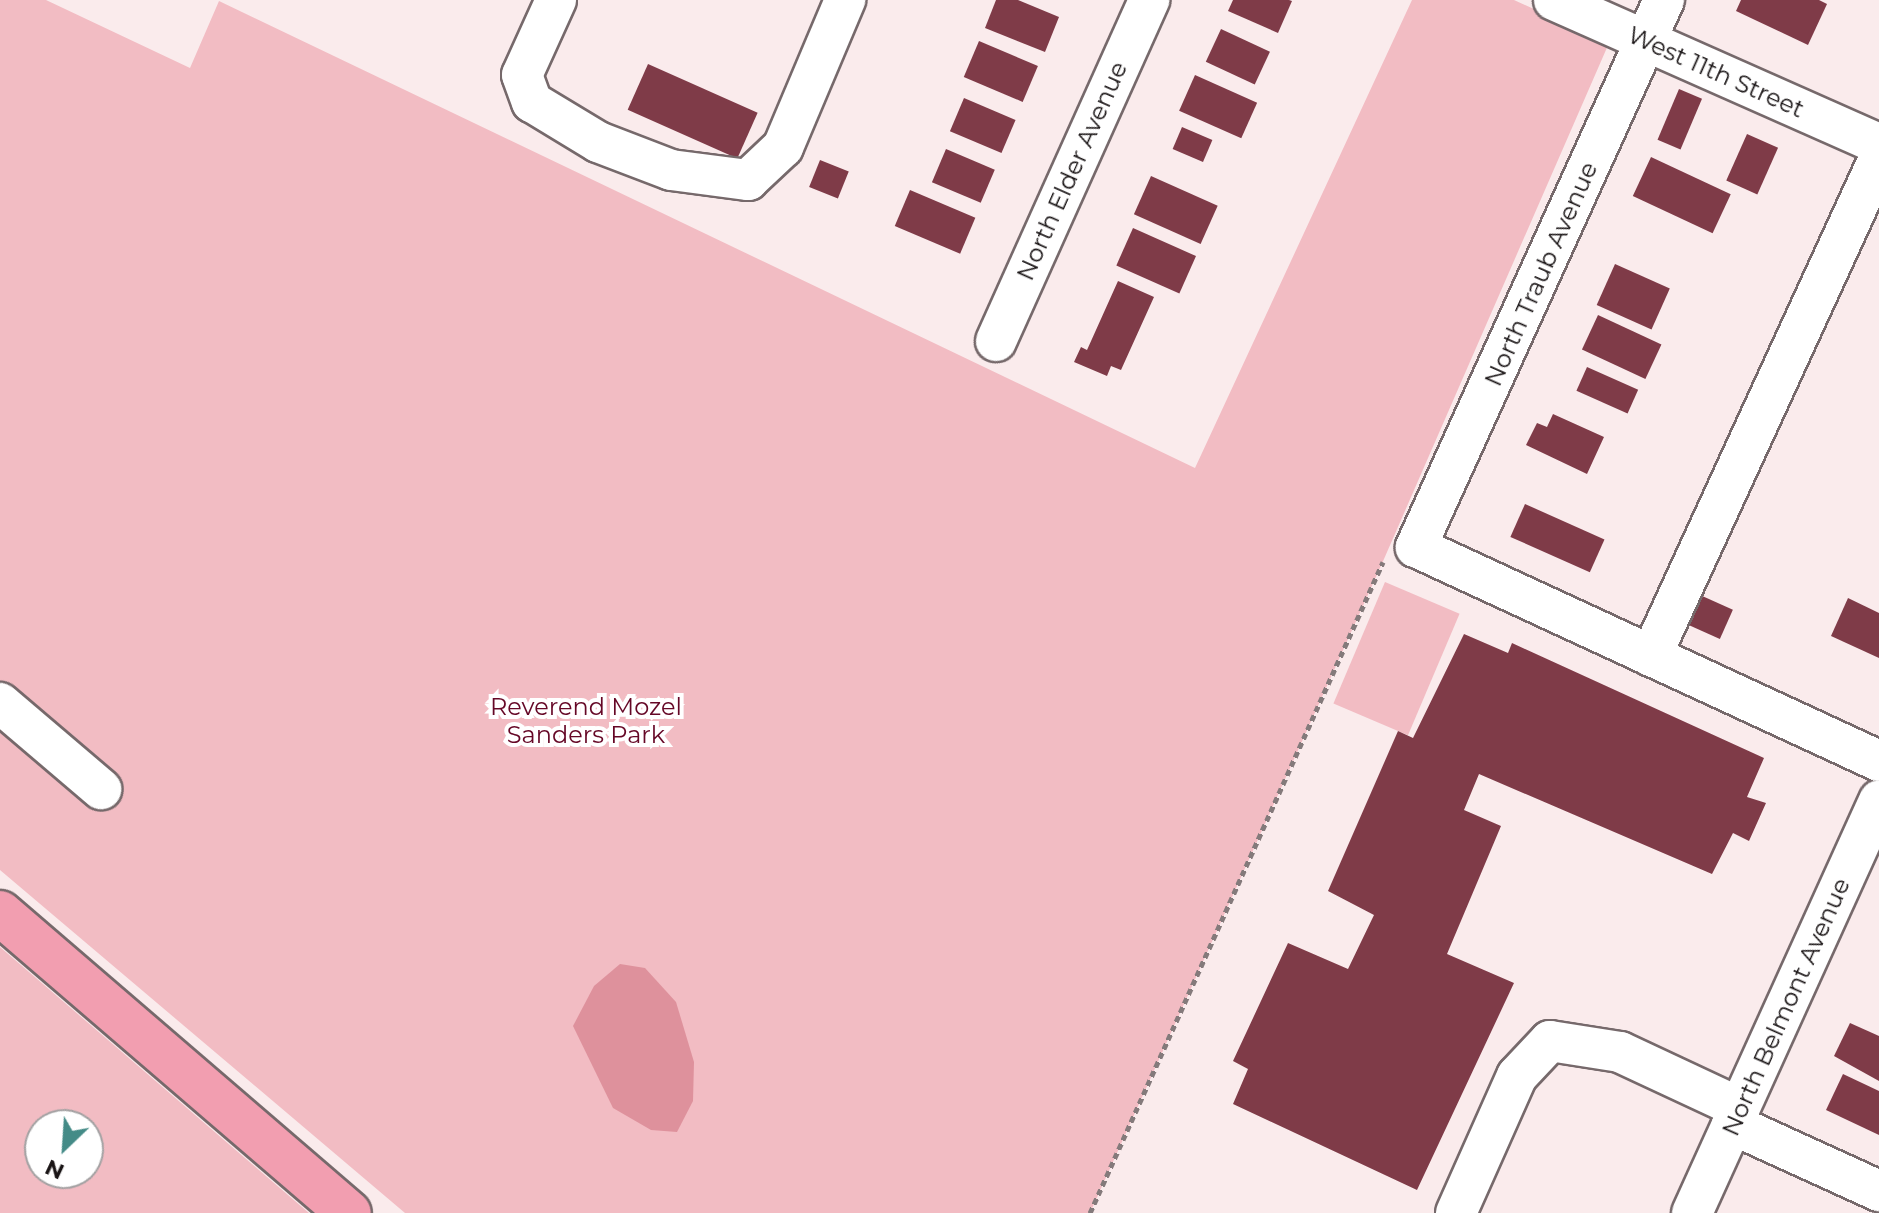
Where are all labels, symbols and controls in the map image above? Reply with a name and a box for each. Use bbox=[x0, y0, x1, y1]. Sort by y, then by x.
street label: West 11th Street bbox=[1623, 20, 1809, 124]
street label: North Elder Avenue bbox=[1011, 57, 1133, 285]
street label: North Traub Avenue bbox=[1479, 157, 1603, 391]
park label: Reverend Mozel Sanders Park bbox=[490, 693, 682, 749]
street label: North Belmont Avenue bbox=[1716, 874, 1856, 1140]
north arrow bbox=[24, 1109, 104, 1189]
text: N bbox=[41, 1153, 68, 1185]

